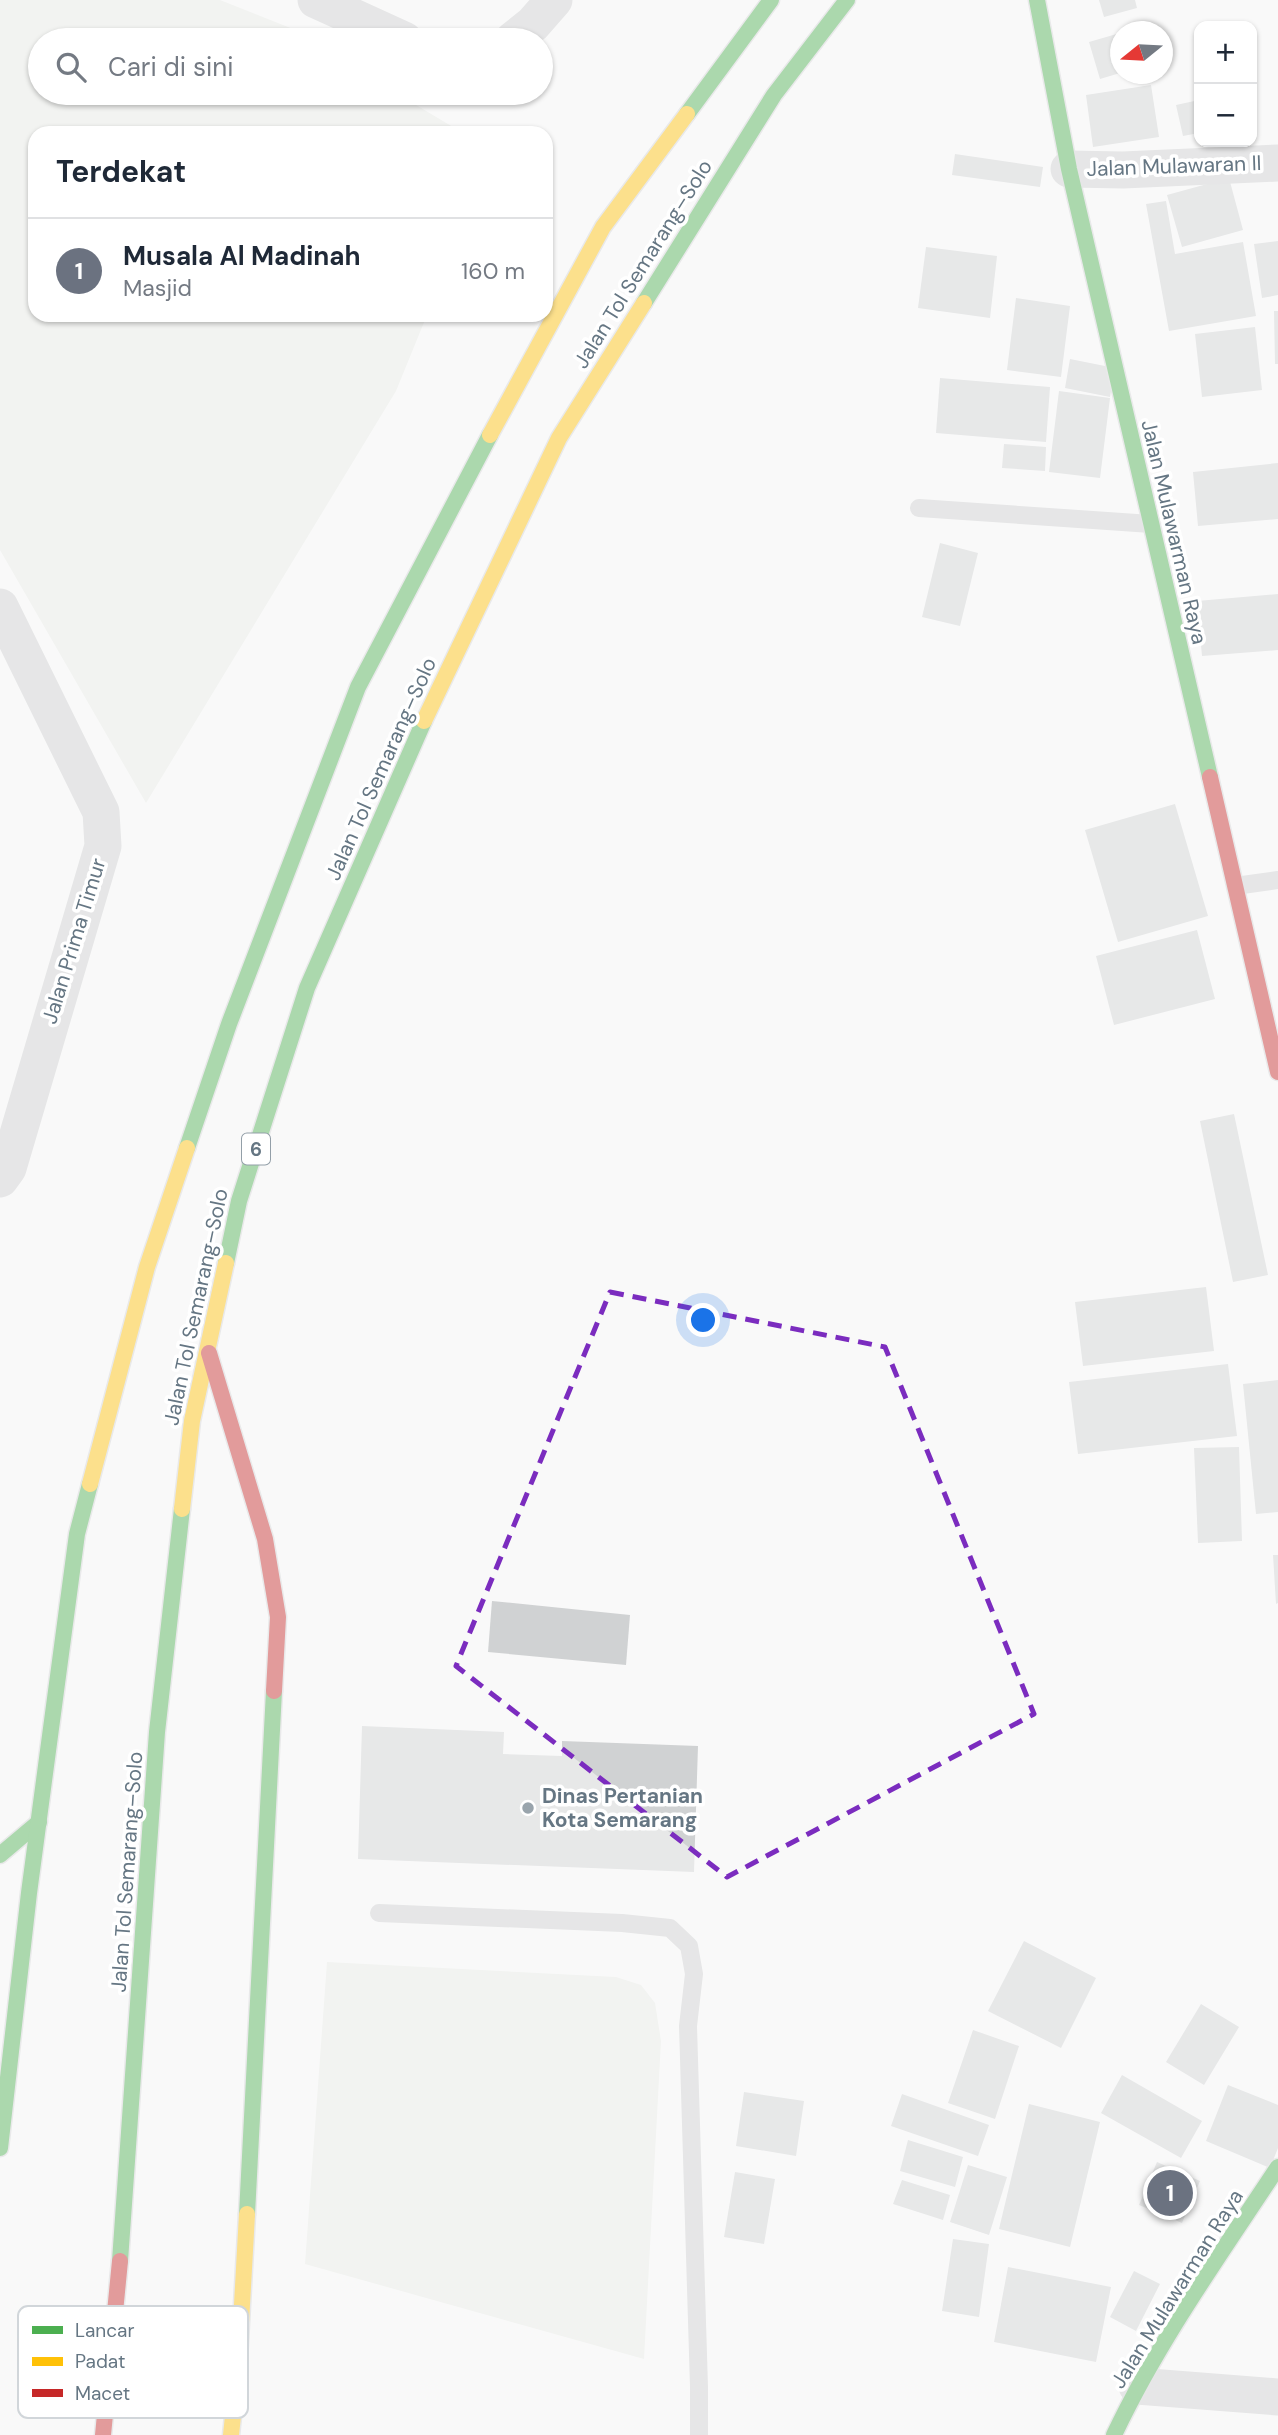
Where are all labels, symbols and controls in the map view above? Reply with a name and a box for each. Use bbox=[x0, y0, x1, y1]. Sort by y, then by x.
north arrow bbox=[1110, 21, 1173, 84]
map controls bbox=[1194, 21, 1257, 147]
button: + bbox=[1194, 21, 1257, 84]
search box bbox=[28, 28, 553, 105]
icon: search bbox=[52, 48, 90, 86]
text: Cari di sini bbox=[108, 50, 233, 84]
button: − bbox=[1194, 84, 1257, 147]
street label: Jalan Mulawaran II bbox=[1086, 149, 1262, 183]
text: Terdekat bbox=[56, 152, 186, 191]
street label: Jalan Tol Semarang–Solo bbox=[567, 154, 719, 374]
text: Musala Al Madinah bbox=[123, 239, 361, 273]
text: 1 bbox=[75, 256, 83, 286]
text: 160 m bbox=[461, 256, 525, 286]
text: Masjid bbox=[123, 273, 192, 303]
street label: Jalan Mulawarman Raya bbox=[1135, 417, 1213, 647]
street label: Jalan Tol Semarang–Solo bbox=[319, 653, 443, 885]
street label: Jalan Prima Timur bbox=[36, 855, 113, 1027]
road number: 6 bbox=[242, 1134, 270, 1164]
street label: Jalan Tol Semarang–Solo bbox=[157, 1186, 235, 1428]
your location bbox=[686, 1303, 720, 1337]
street label: Jalan Tol Semarang–Solo bbox=[105, 1751, 149, 1993]
place label: Dinas Pertanian Kota Semarang bbox=[542, 1782, 703, 1834]
marker: Dinas Pertanian Kota Semarang bbox=[520, 1800, 536, 1816]
pin: 1 bbox=[1147, 2167, 1193, 2219]
street label: Jalan Mulawarman Raya bbox=[1104, 2184, 1250, 2394]
legend bbox=[18, 2306, 248, 2418]
text: Lancar bbox=[75, 2318, 135, 2343]
text: Padat bbox=[75, 2349, 125, 2374]
text: Macet bbox=[75, 2381, 130, 2406]

